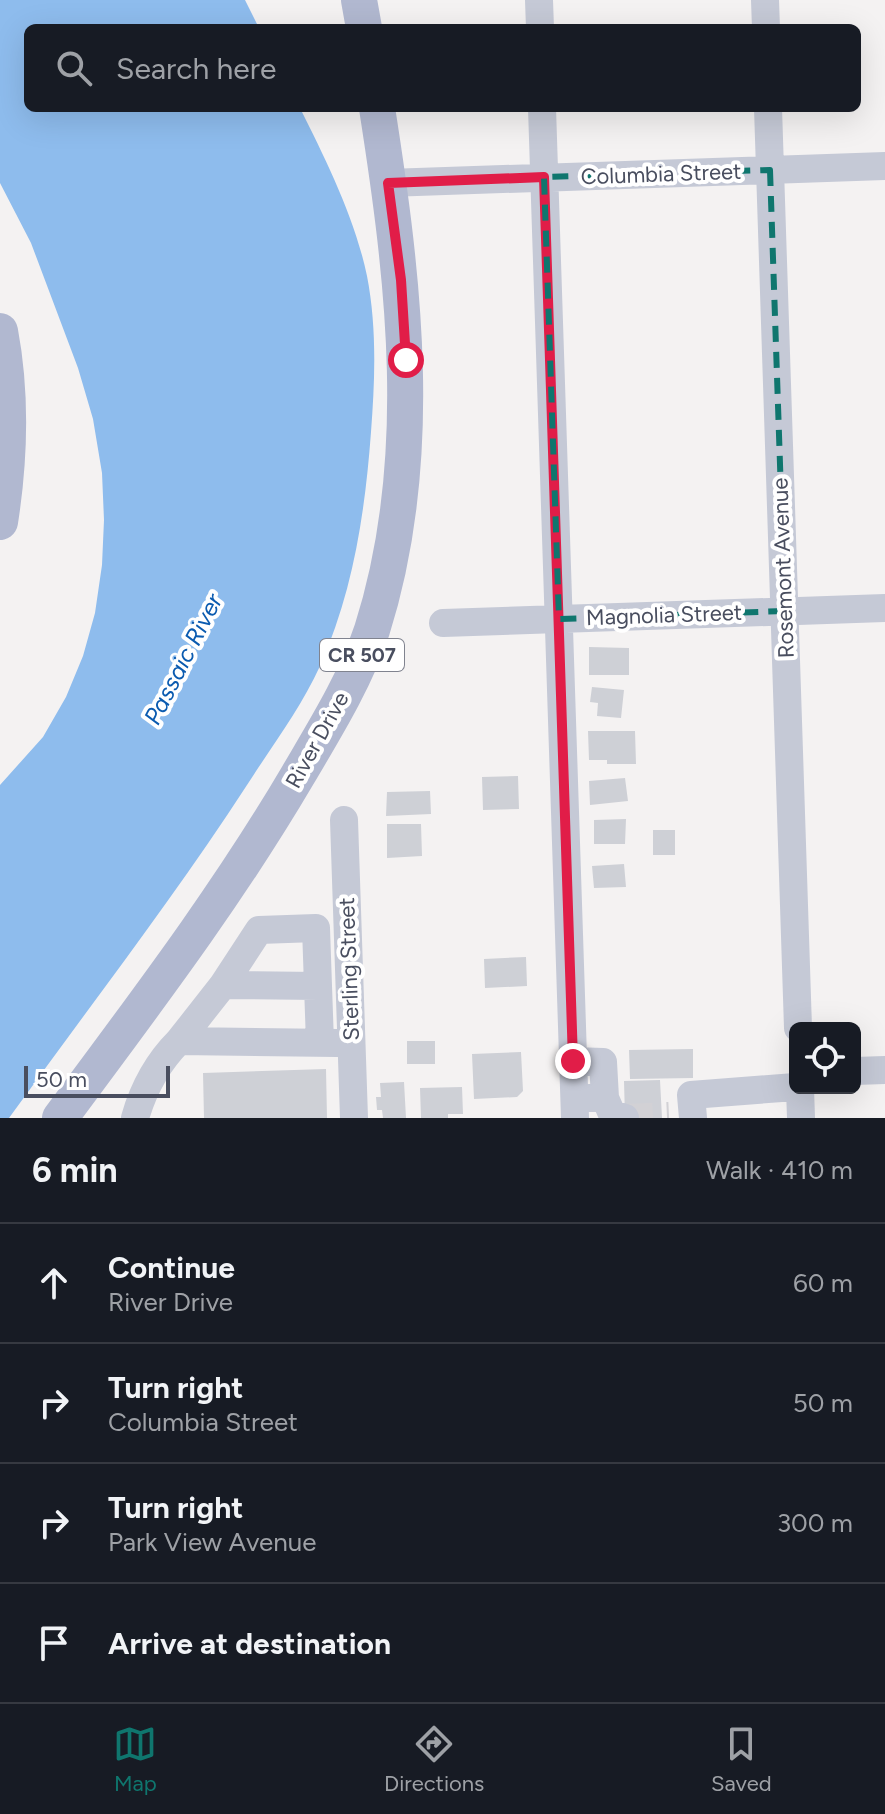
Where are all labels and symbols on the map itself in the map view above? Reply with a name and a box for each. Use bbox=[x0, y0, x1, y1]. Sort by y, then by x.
street label: Columbia Street bbox=[580, 158, 742, 190]
route start bbox=[388, 342, 424, 378]
street label: Rosemont Avenue bbox=[766, 477, 800, 659]
water label: Passaic River bbox=[138, 588, 229, 729]
street label: Magnolia Street bbox=[586, 599, 742, 631]
road number: CR 507 bbox=[320, 639, 404, 671]
street label: River Drive bbox=[280, 687, 354, 793]
street label: Sterling Street bbox=[333, 897, 365, 1041]
route end bbox=[555, 1043, 591, 1079]
scale bar bbox=[24, 1062, 170, 1098]

